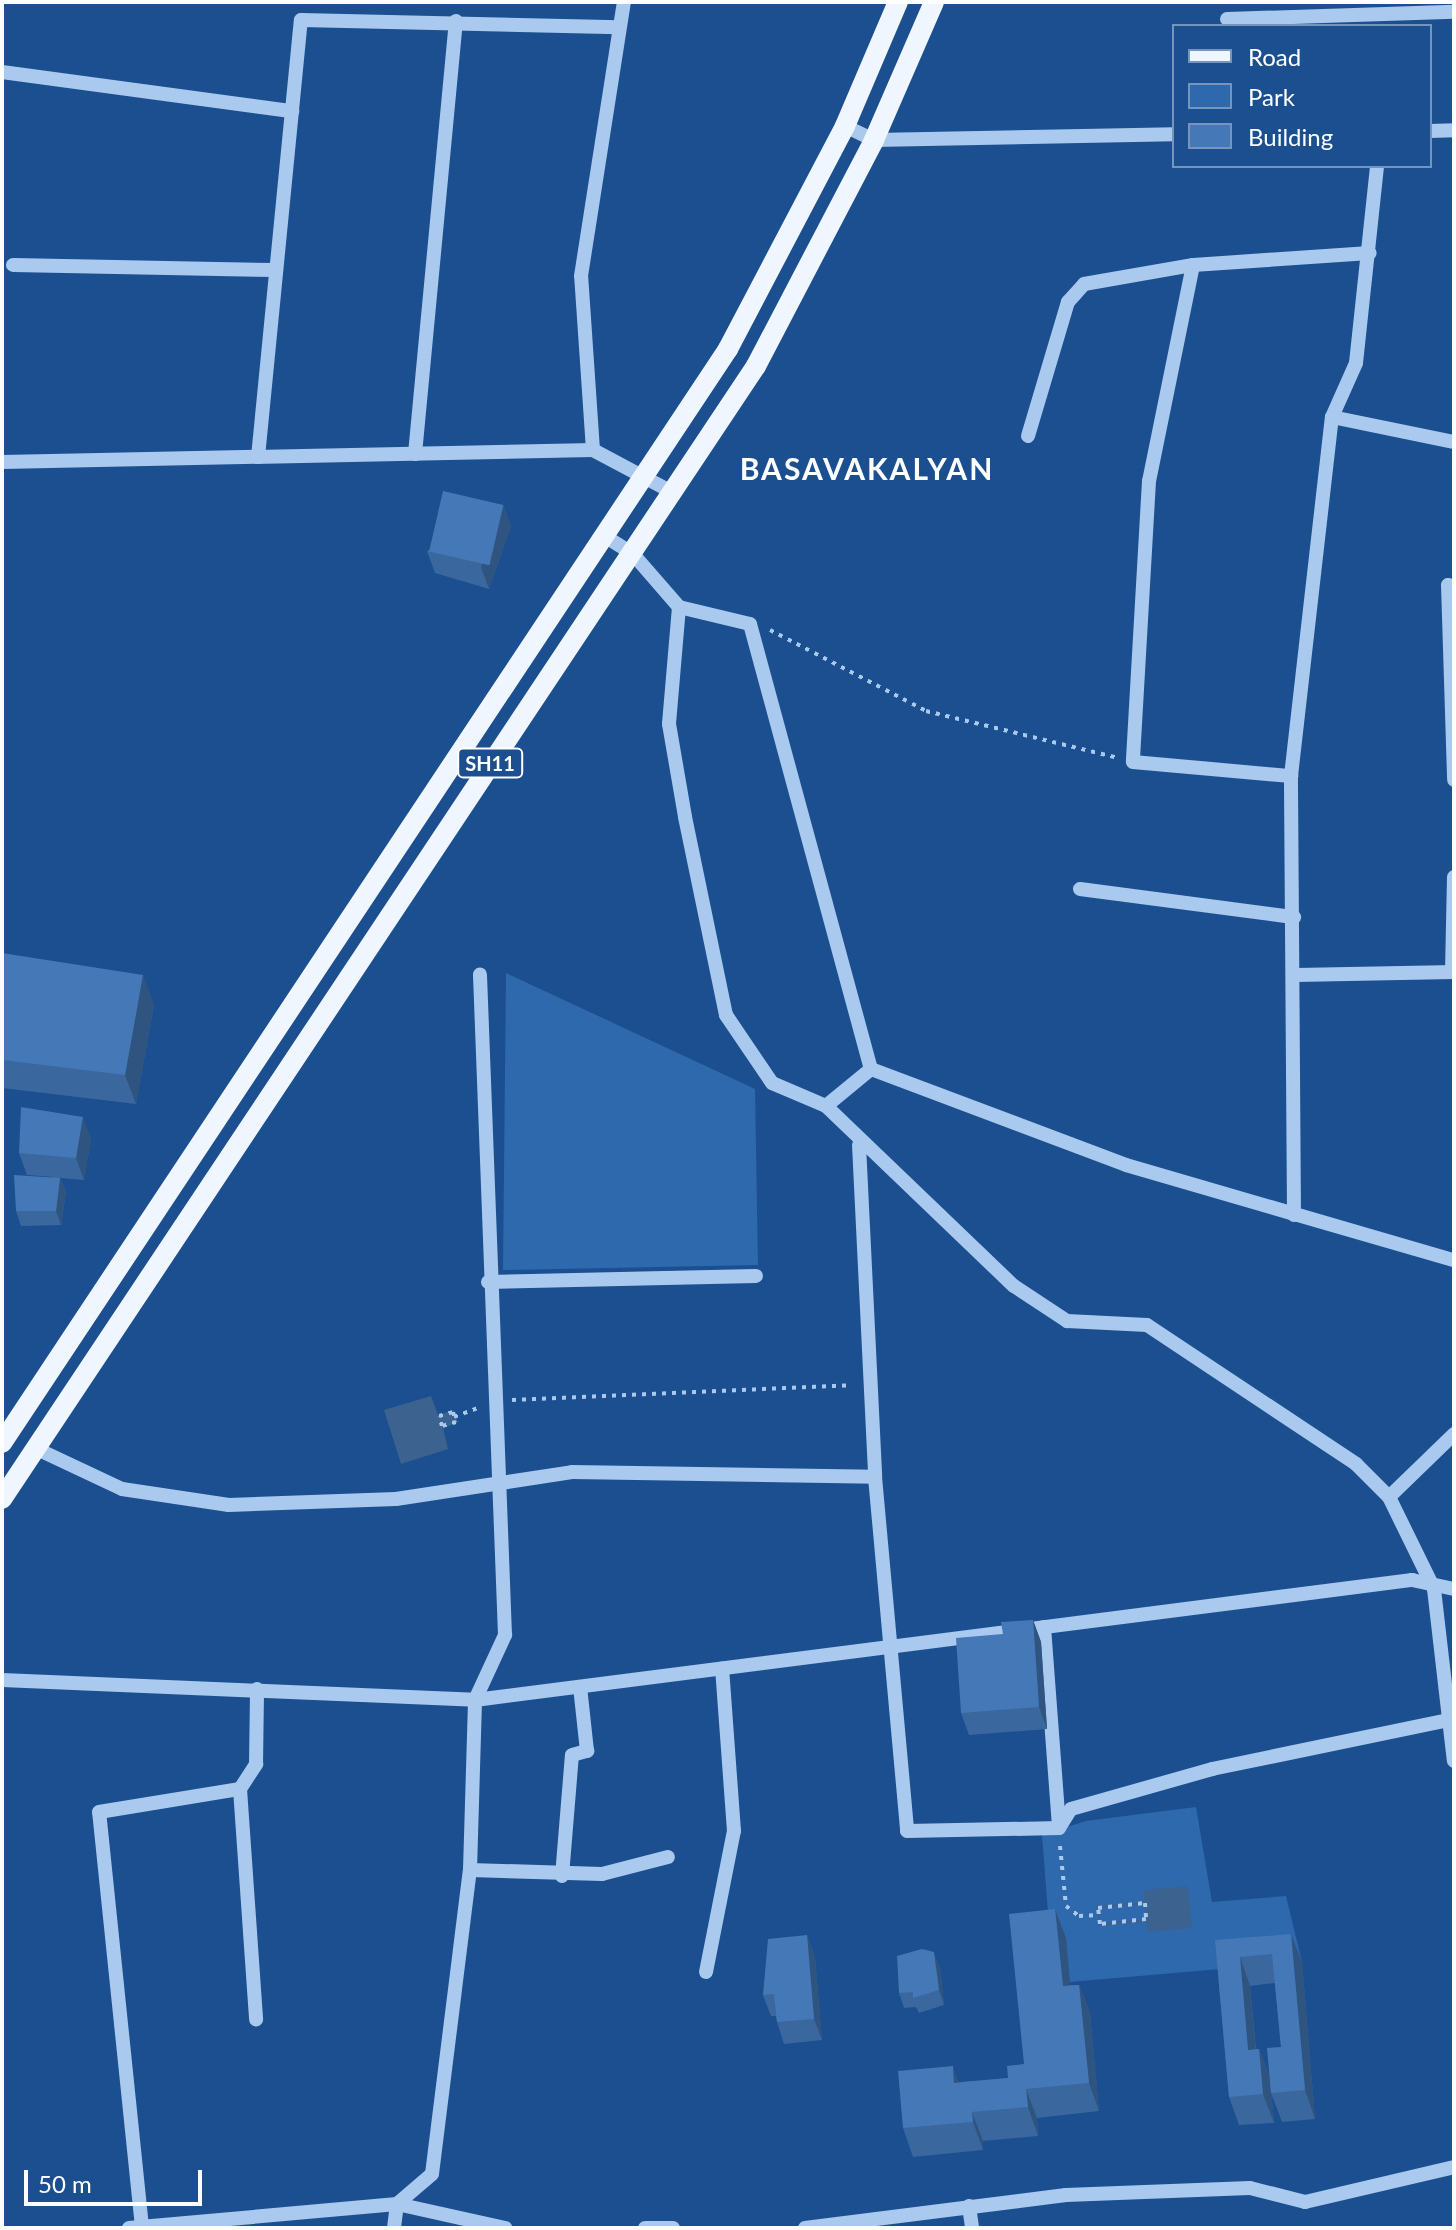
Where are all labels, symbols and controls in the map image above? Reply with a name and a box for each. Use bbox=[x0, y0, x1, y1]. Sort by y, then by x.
legend bbox=[1172, 24, 1432, 168]
text: Road bbox=[1248, 42, 1301, 71]
text: Park bbox=[1248, 82, 1295, 111]
text: Building bbox=[1248, 122, 1333, 151]
district label: BASAVAKALYAN bbox=[740, 450, 994, 486]
road number: SH11 bbox=[456, 747, 524, 779]
scale bar bbox=[28, 2154, 206, 2204]
text: 50 m bbox=[38, 2169, 92, 2198]

